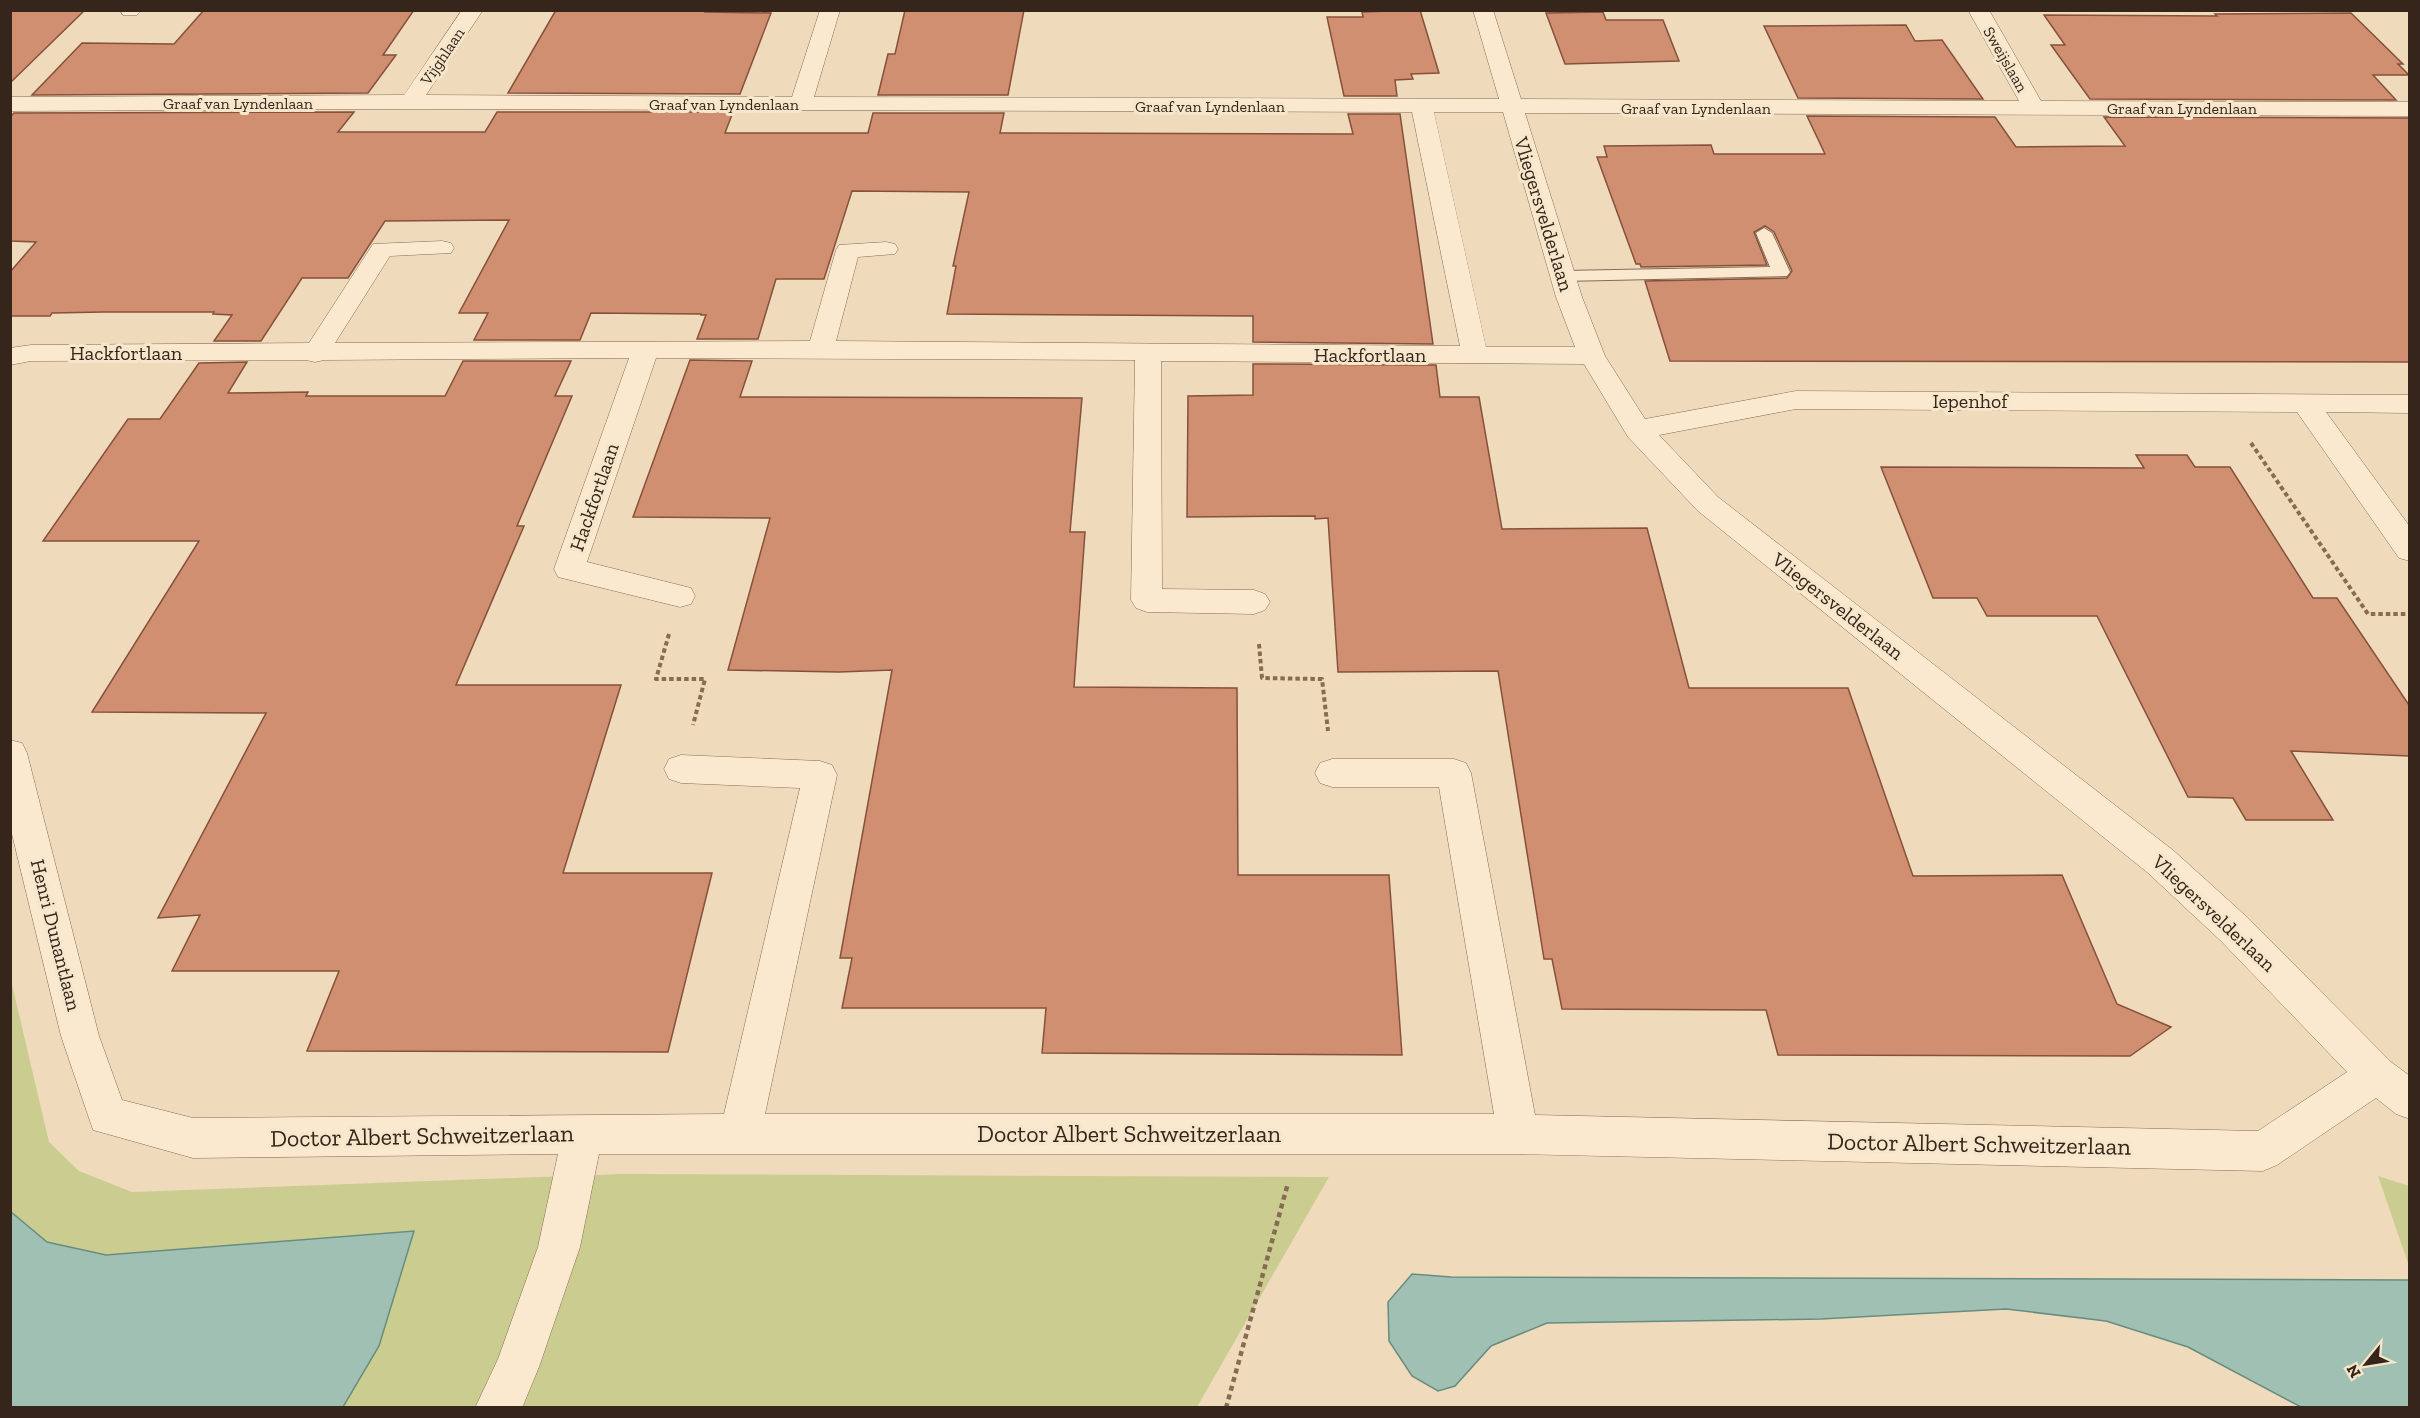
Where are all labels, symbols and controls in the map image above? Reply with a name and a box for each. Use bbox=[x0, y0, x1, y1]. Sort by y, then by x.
street label: Vijghlaan bbox=[416, 23, 469, 89]
street label: Sweijslaan bbox=[1979, 23, 2032, 96]
street label: Graaf van Lyndenlaan bbox=[163, 94, 314, 113]
street label: Graaf van Lyndenlaan bbox=[649, 95, 800, 114]
street label: Graaf van Lyndenlaan bbox=[1135, 97, 1286, 116]
street label: Graaf van Lyndenlaan bbox=[1621, 99, 1772, 118]
street label: Graaf van Lyndenlaan bbox=[2107, 99, 2258, 118]
street label: Vliegersvelderlaan bbox=[1509, 133, 1579, 295]
street label: Hackfortlaan bbox=[70, 341, 183, 365]
street label: Hackfortlaan bbox=[1314, 343, 1427, 367]
street label: Iepenhof bbox=[1932, 389, 2009, 413]
street label: Hackfortlaan bbox=[564, 439, 624, 554]
street label: Vliegersvelderlaan bbox=[1767, 547, 1909, 665]
street label: Vliegersvelderlaan bbox=[2147, 849, 2281, 977]
street label: Henri Dunantlaan bbox=[26, 857, 87, 1014]
street label: Doctor Albert Schweitzerlaan bbox=[270, 1118, 574, 1153]
street label: Doctor Albert Schweitzerlaan bbox=[977, 1119, 1281, 1148]
street label: Doctor Albert Schweitzerlaan bbox=[1827, 1126, 2131, 1161]
north arrow bbox=[2336, 1334, 2396, 1394]
text: N bbox=[2342, 1361, 2365, 1381]

